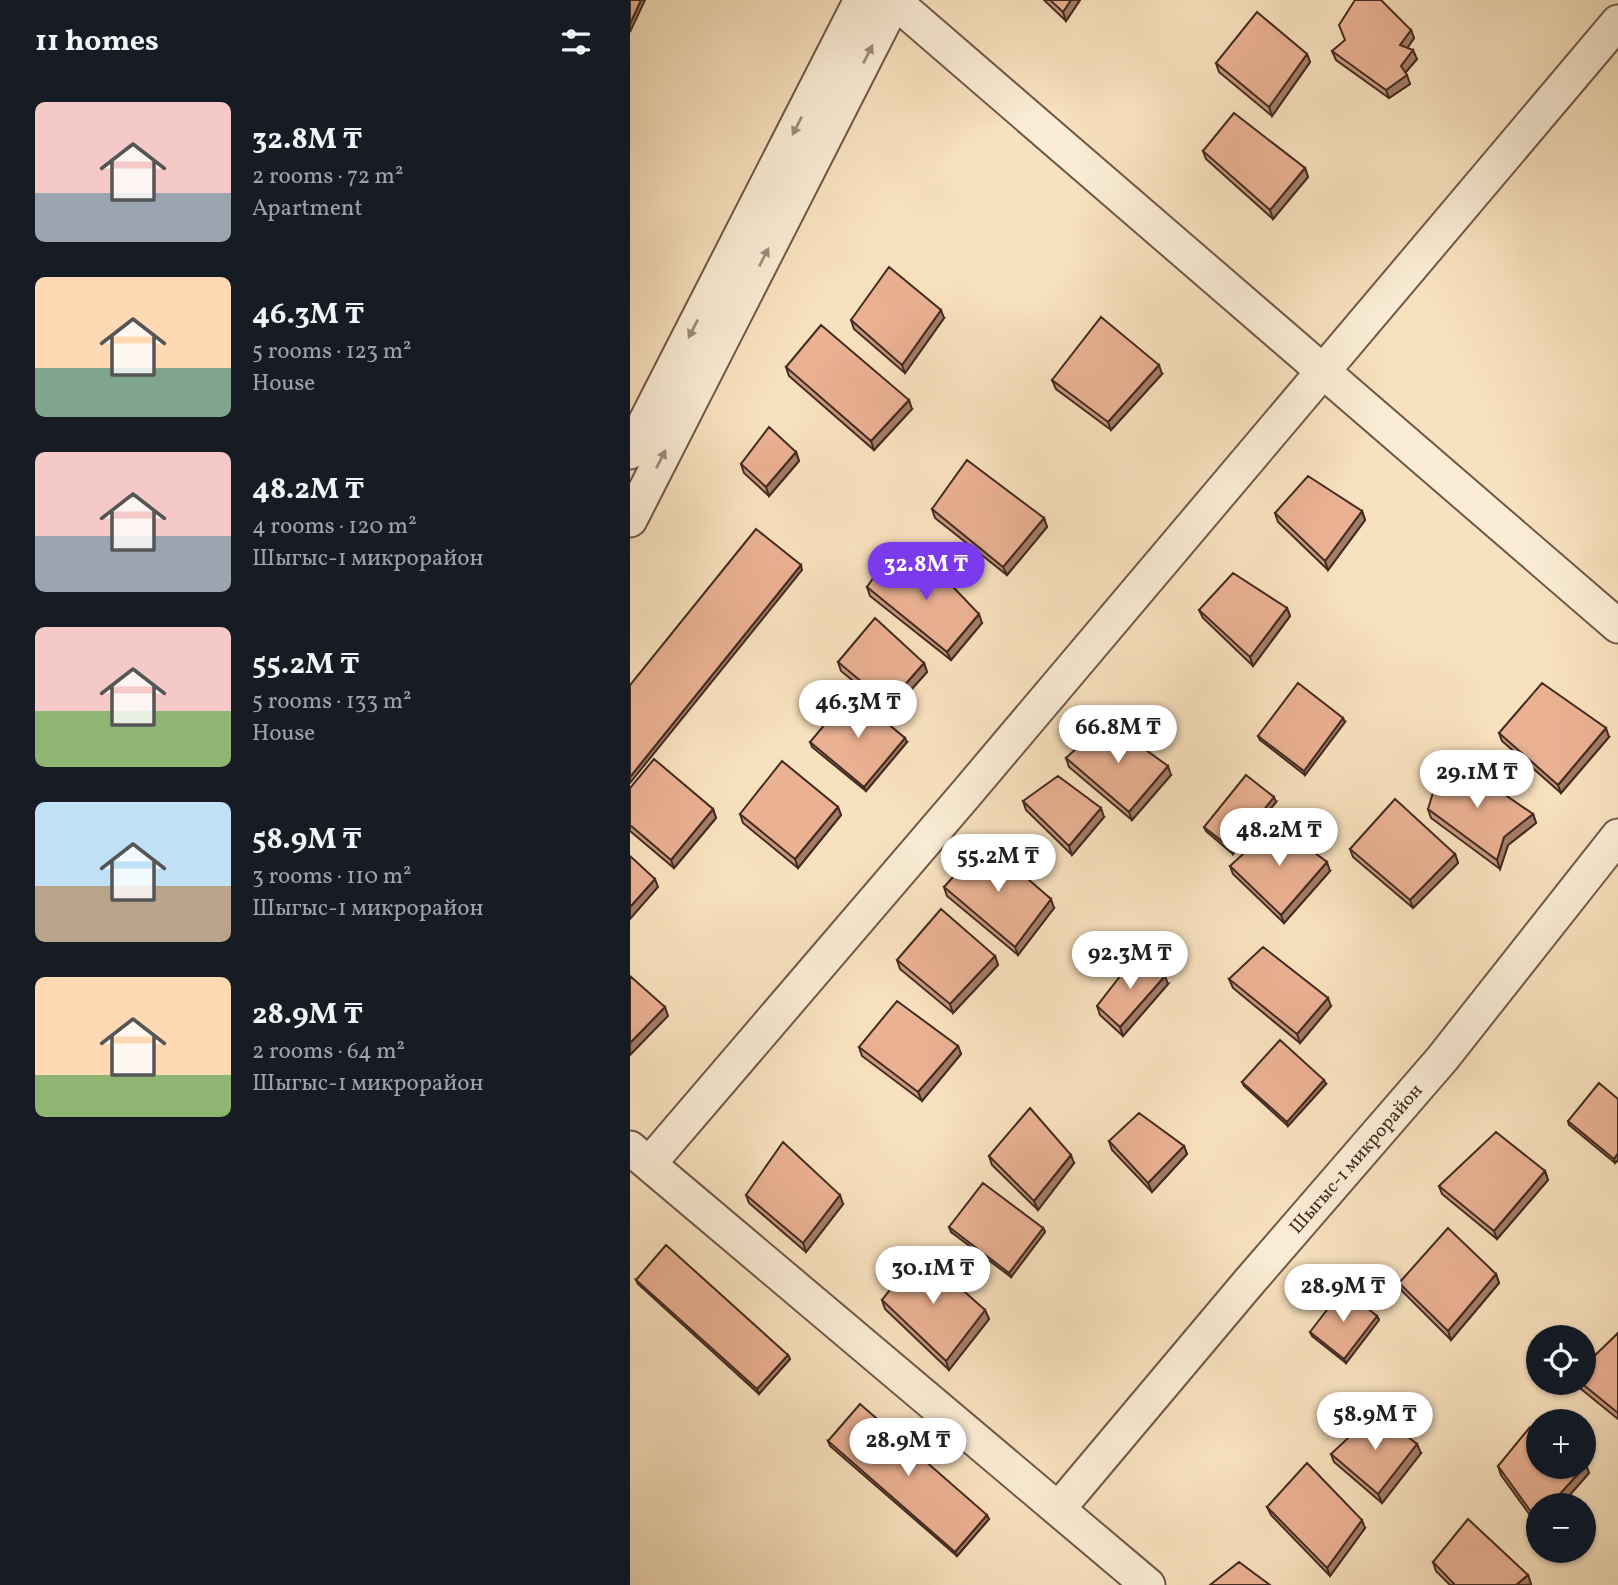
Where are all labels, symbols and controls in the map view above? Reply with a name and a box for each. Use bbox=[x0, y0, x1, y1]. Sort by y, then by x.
text: 11 homes bbox=[35, 21, 159, 63]
icon: filters bbox=[557, 23, 595, 61]
one-way arrow bbox=[862, 44, 873, 64]
one-way arrow bbox=[791, 116, 802, 136]
text: 32.8M ₸ bbox=[252, 119, 362, 161]
icon: home bbox=[91, 130, 175, 214]
text: 2 rooms · 72 m² bbox=[252, 161, 403, 193]
text: Apartment bbox=[252, 193, 363, 225]
one-way arrow bbox=[759, 247, 770, 267]
text: 46.3M ₸ bbox=[252, 294, 364, 336]
icon: home bbox=[91, 305, 175, 389]
one-way arrow bbox=[687, 319, 699, 339]
text: 5 rooms · 123 m² bbox=[252, 336, 412, 368]
text: House bbox=[252, 368, 315, 400]
one-way arrow bbox=[655, 449, 667, 469]
text: 48.2M ₸ bbox=[252, 469, 365, 511]
icon: home bbox=[91, 480, 175, 564]
text: 4 rooms · 120 m² bbox=[252, 511, 417, 543]
pin: 32.8M ₸ bbox=[861, 542, 991, 602]
text: Шыгыс-1 микрорайон bbox=[252, 543, 484, 575]
text: 32.8M ₸ bbox=[884, 549, 968, 581]
text: 55.2M ₸ bbox=[252, 644, 360, 686]
icon: home bbox=[91, 655, 175, 739]
pin: 46.3M ₸ bbox=[793, 680, 923, 740]
text: 5 rooms · 133 m² bbox=[252, 686, 412, 718]
text: 46.3M ₸ bbox=[815, 687, 901, 719]
pin: 66.8M ₸ bbox=[1053, 706, 1183, 765]
text: 66.8M ₸ bbox=[1075, 712, 1161, 744]
text: House bbox=[252, 718, 315, 750]
pin: 29.1M ₸ bbox=[1412, 750, 1542, 810]
text: 29.1M ₸ bbox=[1436, 757, 1518, 789]
pin: 48.2M ₸ bbox=[1214, 808, 1344, 868]
text: 48.2M ₸ bbox=[1236, 815, 1322, 847]
text: 58.9M ₸ bbox=[252, 819, 362, 861]
icon: home bbox=[91, 830, 175, 914]
pin: 55.2M ₸ bbox=[933, 834, 1063, 894]
text: 55.2M ₸ bbox=[957, 841, 1039, 873]
text: 3 rooms · 110 m² bbox=[252, 861, 412, 893]
text: Шыгыс-1 микрорайон bbox=[252, 893, 484, 925]
pin: 92.3M ₸ bbox=[1065, 932, 1195, 991]
text: 92.3M ₸ bbox=[1088, 938, 1172, 970]
text: 28.9M ₸ bbox=[252, 994, 363, 1036]
icon: home bbox=[91, 1005, 175, 1089]
text: 2 rooms · 64 m² bbox=[252, 1036, 405, 1068]
text: Шыгыс-1 микрорайон bbox=[252, 1068, 484, 1100]
street label: Шыгыс-1 микрорайон bbox=[1284, 1079, 1429, 1240]
pin: 30.1M ₸ bbox=[868, 1246, 998, 1306]
text: 30.1M ₸ bbox=[891, 1253, 975, 1285]
pin: 28.9M ₸ bbox=[1278, 1264, 1408, 1324]
text: 28.9M ₸ bbox=[1300, 1271, 1386, 1303]
map controls bbox=[1526, 1325, 1596, 1563]
button: locate bbox=[1526, 1325, 1596, 1395]
pin: 58.9M ₸ bbox=[1310, 1392, 1440, 1452]
text: 58.9M ₸ bbox=[1333, 1399, 1417, 1431]
button: + bbox=[1526, 1409, 1596, 1479]
pin: 28.9M ₸ bbox=[843, 1418, 973, 1478]
text: 28.9M ₸ bbox=[865, 1425, 951, 1457]
button: − bbox=[1526, 1493, 1596, 1563]

